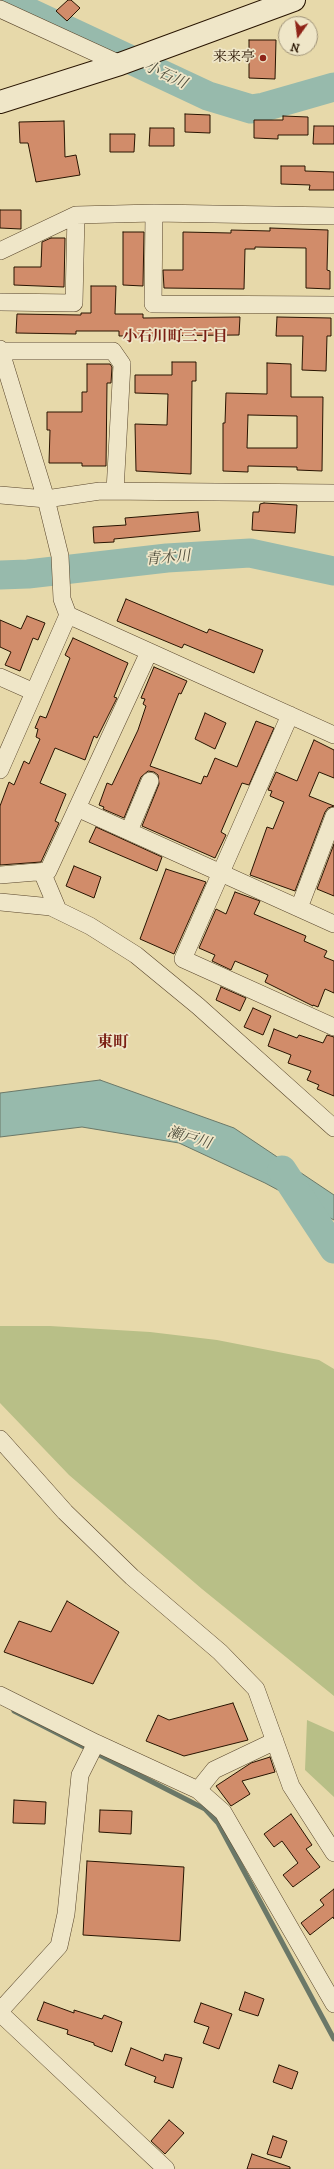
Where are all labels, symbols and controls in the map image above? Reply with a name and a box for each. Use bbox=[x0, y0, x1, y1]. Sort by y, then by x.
north arrow bbox=[278, 16, 318, 56]
text: N bbox=[289, 39, 301, 55]
place label: 来来亭 bbox=[213, 50, 255, 66]
marker: 来来亭 bbox=[258, 53, 268, 63]
water label: 小石川 bbox=[141, 58, 189, 94]
district label: 小石川町三丁目 bbox=[123, 329, 227, 347]
water label: 青木川 bbox=[145, 548, 191, 570]
district label: 東町 bbox=[97, 1034, 129, 1054]
water label: 瀬戸川 bbox=[165, 1124, 213, 1154]

